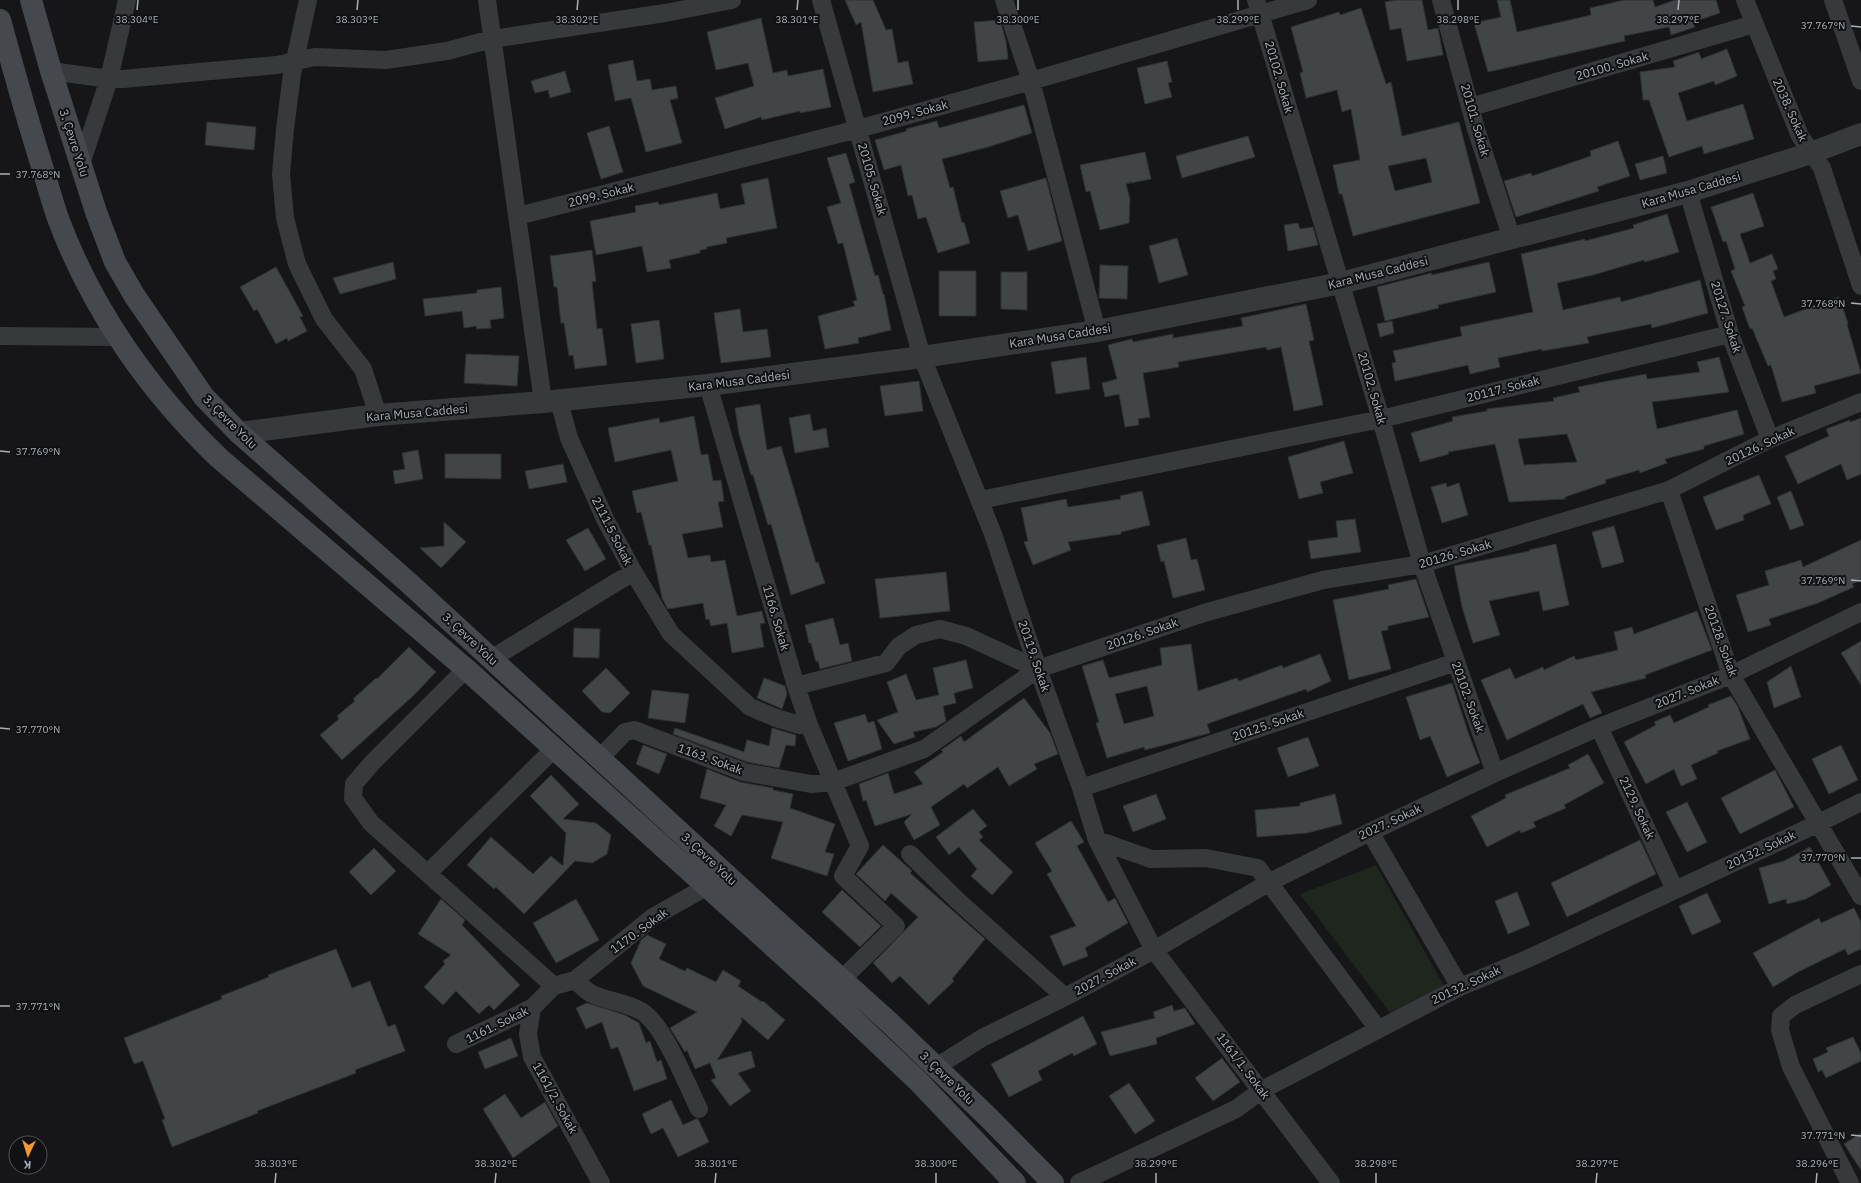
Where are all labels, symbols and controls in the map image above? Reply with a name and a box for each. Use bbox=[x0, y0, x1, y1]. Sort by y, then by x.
text: 38.304°E bbox=[115, 13, 159, 26]
text: 38.303°E bbox=[335, 13, 379, 26]
text: 38.302°E bbox=[555, 13, 599, 26]
text: 38.301°E bbox=[775, 13, 819, 26]
text: 38.300°E bbox=[996, 13, 1040, 26]
text: 38.299°E bbox=[1216, 13, 1260, 26]
text: 38.298°E bbox=[1436, 13, 1480, 26]
text: 38.297°E bbox=[1656, 13, 1700, 26]
text: 37.767°N bbox=[1801, 19, 1845, 32]
street label: 20102. Sokak bbox=[1262, 39, 1297, 116]
street label: 20100. Sokak bbox=[1574, 48, 1651, 83]
street label: 2038. Sokak bbox=[1770, 76, 1811, 144]
street label: 20101. Sokak bbox=[1458, 82, 1493, 159]
street label: 2099. Sokak bbox=[880, 96, 950, 129]
street label: 3. Çevre Yolu bbox=[56, 107, 92, 179]
street label: 20105. Sokak bbox=[855, 141, 890, 218]
text: 37.768°N bbox=[16, 168, 60, 181]
street label: Kara Musa Caddesi bbox=[1640, 168, 1742, 211]
street label: 2099. Sokak bbox=[566, 179, 636, 210]
street label: Kara Musa Caddesi bbox=[1326, 253, 1429, 292]
street label: 20127. Sokak bbox=[1708, 279, 1745, 355]
text: 37.768°N bbox=[1801, 297, 1845, 310]
street label: Kara Musa Caddesi bbox=[1008, 320, 1112, 351]
street label: 20102. Sokak bbox=[1355, 350, 1390, 427]
street label: Kara Musa Caddesi bbox=[687, 367, 791, 394]
street label: 20117. Sokak bbox=[1465, 372, 1542, 405]
street label: 3. Çevre Yolu bbox=[200, 392, 260, 452]
street label: Kara Musa Caddesi bbox=[365, 401, 469, 424]
street label: 20126. Sokak bbox=[1723, 423, 1797, 468]
text: 37.769°N bbox=[16, 445, 60, 458]
street label: 2111.5 Sokak bbox=[589, 494, 636, 568]
street label: 20126. Sokak bbox=[1417, 536, 1494, 571]
text: 37.769°N bbox=[1801, 574, 1845, 587]
street label: 1166. Sokak bbox=[760, 583, 793, 653]
street label: 20128. Sokak bbox=[1702, 603, 1742, 679]
street label: 3. Çevre Yolu bbox=[440, 609, 501, 668]
street label: 20126. Sokak bbox=[1104, 614, 1180, 653]
street label: 20119. Sokak bbox=[1015, 618, 1054, 694]
street label: 20102. Sokak bbox=[1449, 659, 1489, 735]
street label: 2027. Sokak bbox=[1653, 672, 1722, 711]
street label: 20125. Sokak bbox=[1230, 705, 1306, 744]
text: 37.770°N bbox=[16, 723, 60, 736]
street label: 1163. Sokak bbox=[676, 740, 745, 777]
street label: 2129. Sokak bbox=[1616, 774, 1659, 842]
street label: 2027. Sokak bbox=[1356, 800, 1424, 843]
street label: 20132. Sokak bbox=[1724, 827, 1798, 872]
street label: 3. Çevre Yolu bbox=[679, 829, 740, 888]
text: 37.770°N bbox=[1801, 851, 1845, 864]
street label: 1170. Sokak bbox=[607, 904, 671, 957]
street label: 2027. Sokak bbox=[1071, 953, 1139, 998]
street label: 20132. Sokak bbox=[1429, 962, 1503, 1007]
text: 37.771°N bbox=[16, 1000, 60, 1013]
street label: 1161. Sokak bbox=[463, 1003, 531, 1046]
street label: 1161/1. Sokak bbox=[1214, 1029, 1274, 1102]
street label: 3. Çevre Yolu bbox=[917, 1048, 978, 1107]
street label: 1161/2. Sokak bbox=[530, 1059, 582, 1137]
text: 37.771°N bbox=[1801, 1129, 1845, 1142]
north arrow bbox=[8, 1135, 48, 1175]
text: 38.303°E bbox=[254, 1157, 298, 1170]
text: 38.302°E bbox=[474, 1157, 518, 1170]
text: 38.301°E bbox=[694, 1157, 738, 1170]
text: 38.300°E bbox=[914, 1157, 958, 1170]
text: 38.299°E bbox=[1134, 1157, 1178, 1170]
text: 38.298°E bbox=[1354, 1157, 1398, 1170]
text: 38.297°E bbox=[1575, 1157, 1619, 1170]
text: 38.296°E bbox=[1795, 1157, 1839, 1170]
text: K bbox=[23, 1158, 32, 1172]

